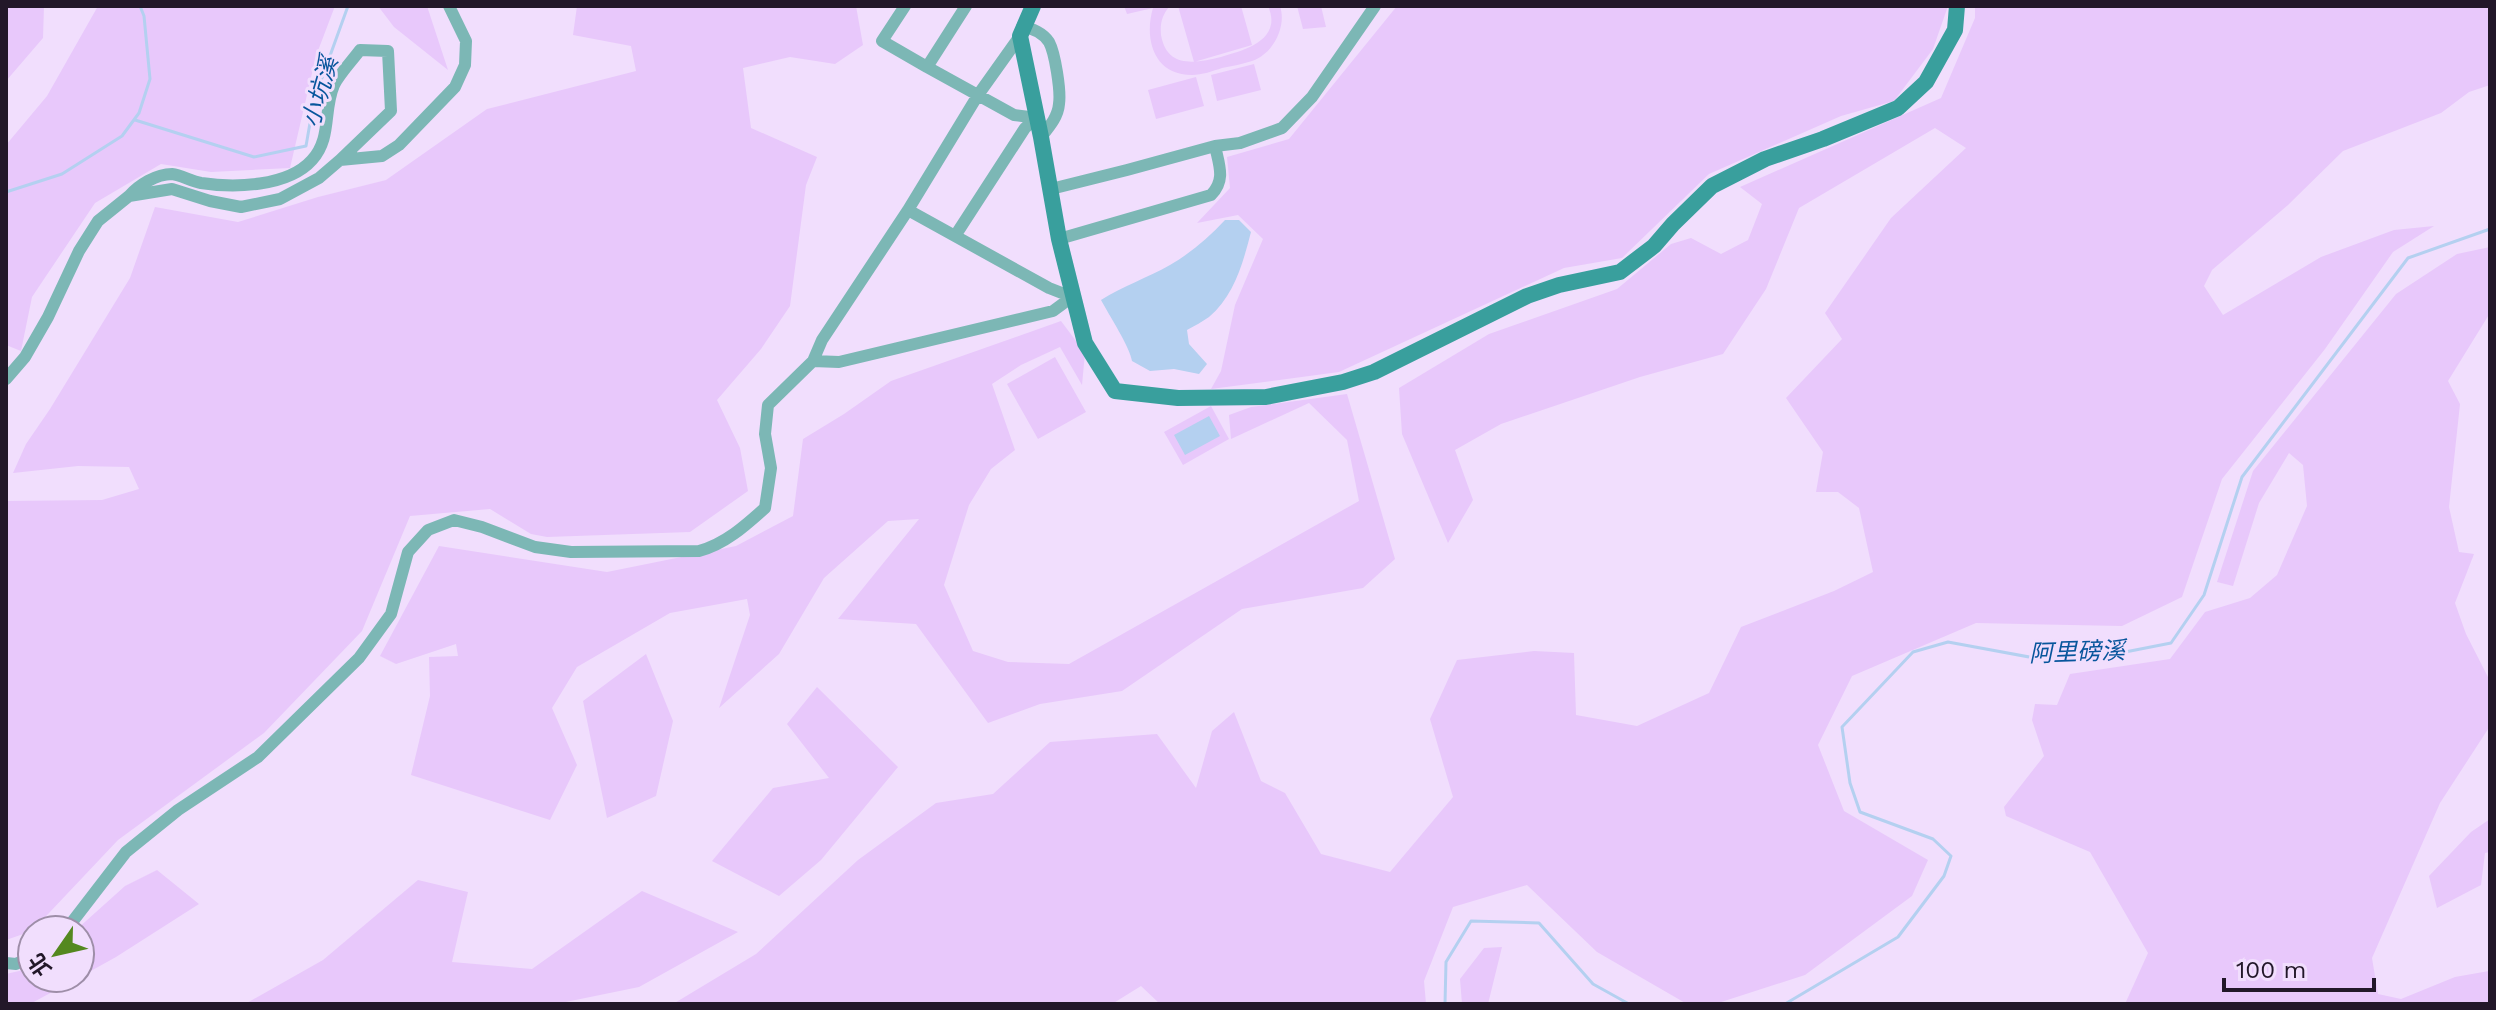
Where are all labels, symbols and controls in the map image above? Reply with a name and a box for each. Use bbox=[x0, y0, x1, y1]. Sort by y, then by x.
water label: 小坑溪 bbox=[297, 51, 344, 130]
water label: 阿里磅溪 bbox=[2029, 636, 2128, 668]
north arrow bbox=[16, 914, 96, 994]
scale bar bbox=[2224, 942, 2374, 992]
text: 北 bbox=[23, 949, 56, 981]
text: 100 m bbox=[2236, 956, 2306, 984]

